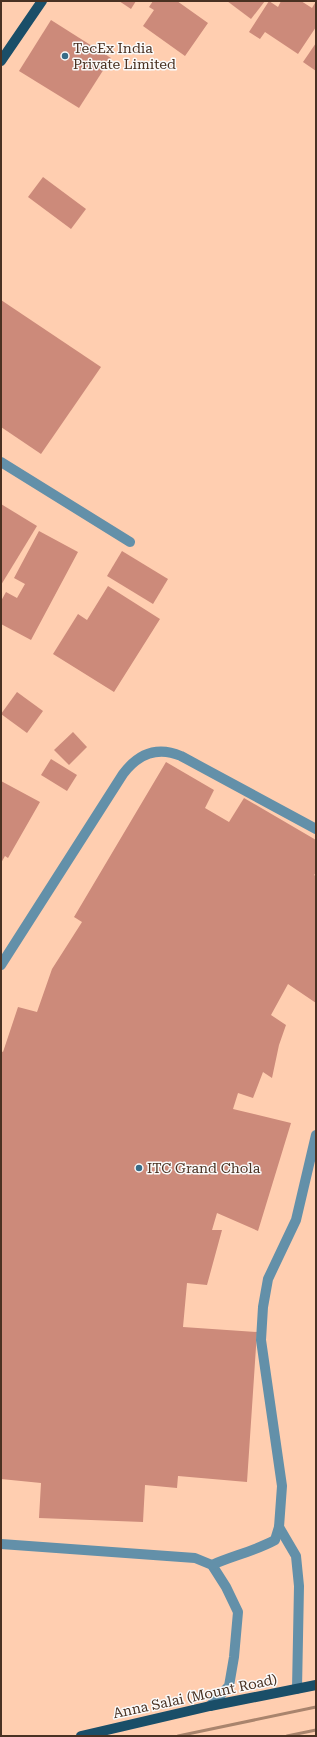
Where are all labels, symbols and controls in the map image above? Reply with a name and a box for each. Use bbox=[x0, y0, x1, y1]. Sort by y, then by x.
place label: TecEx India Private Limited bbox=[73, 40, 176, 72]
marker: TecEx India Private Limited bbox=[60, 51, 70, 61]
place label: ITC Grand Chola bbox=[147, 1160, 261, 1176]
marker: ITC Grand Chola bbox=[134, 1163, 144, 1173]
street label: Anna Salai (Mount Road) bbox=[112, 1671, 278, 1721]

